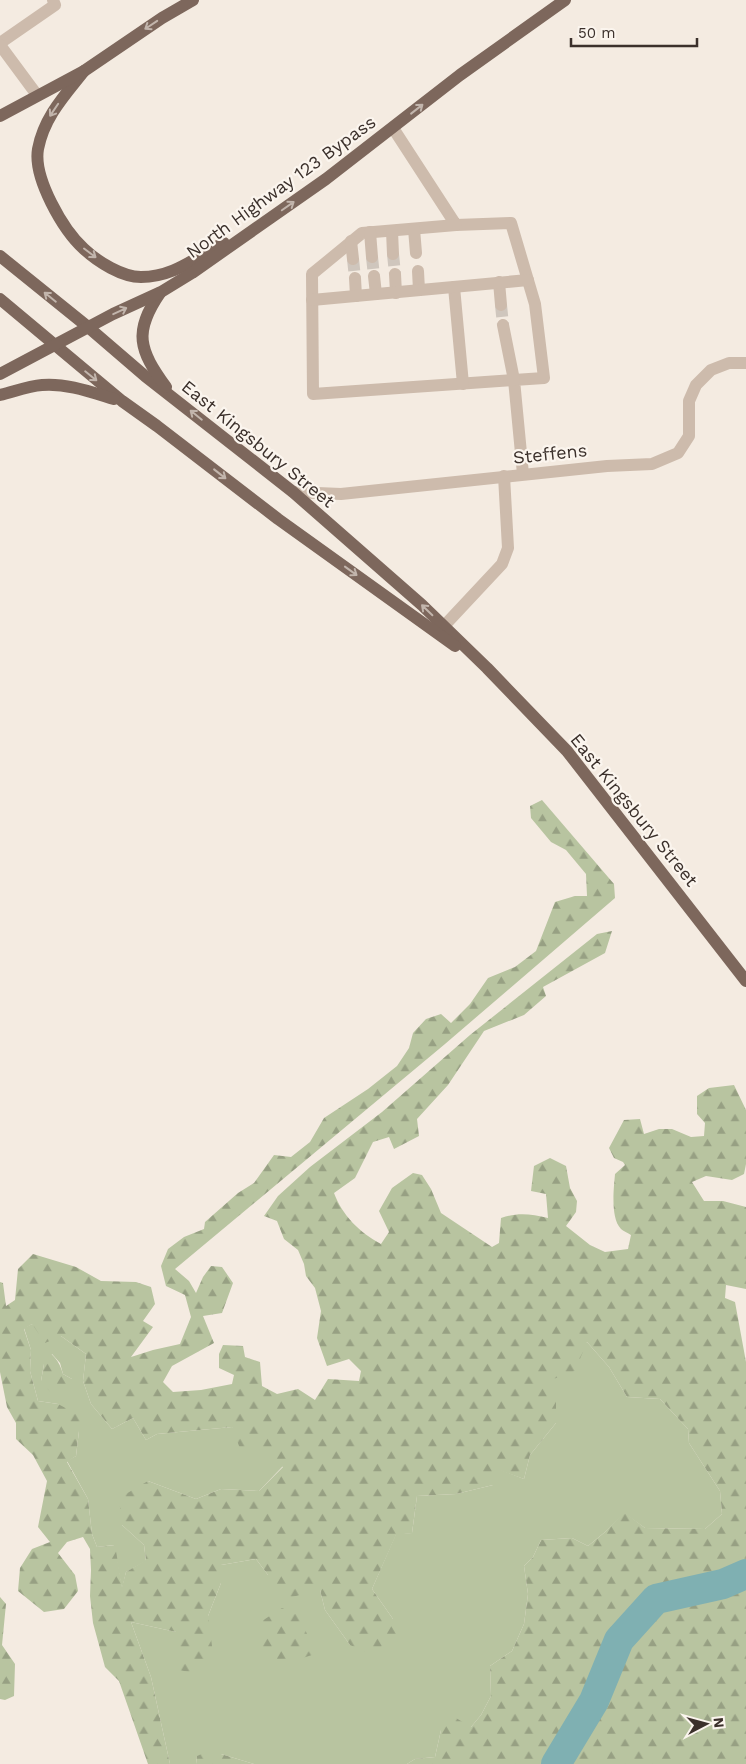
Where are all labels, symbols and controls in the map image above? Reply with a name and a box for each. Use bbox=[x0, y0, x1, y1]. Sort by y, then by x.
scale bar bbox=[571, 15, 697, 47]
one-way arrow bbox=[144, 20, 158, 31]
text: 50 m bbox=[578, 24, 615, 42]
one-way arrow bbox=[49, 103, 59, 117]
one-way arrow bbox=[410, 103, 423, 114]
street label: North Highway 123 Bypass bbox=[182, 111, 379, 262]
one-way arrow bbox=[280, 201, 294, 211]
one-way arrow bbox=[83, 248, 97, 258]
one-way arrow bbox=[44, 291, 57, 302]
one-way arrow bbox=[113, 305, 128, 315]
one-way arrow bbox=[84, 370, 97, 381]
street label: East Kingsbury Street bbox=[178, 375, 339, 512]
one-way arrow bbox=[190, 410, 203, 421]
street label: Steffens bbox=[512, 439, 588, 468]
one-way arrow bbox=[213, 469, 226, 480]
one-way arrow bbox=[344, 566, 358, 576]
one-way arrow bbox=[421, 604, 433, 616]
street label: East Kingsbury Street bbox=[566, 729, 703, 891]
north arrow bbox=[681, 1699, 731, 1749]
text: N bbox=[710, 1717, 727, 1729]

